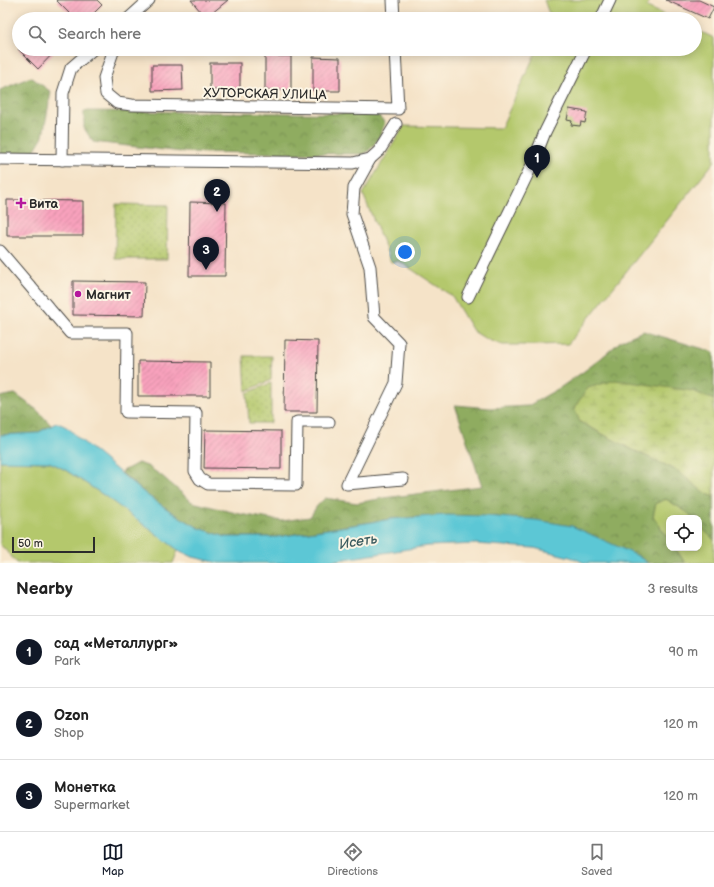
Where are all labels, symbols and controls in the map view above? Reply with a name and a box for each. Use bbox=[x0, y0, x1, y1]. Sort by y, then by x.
search box bbox=[12, 12, 702, 56]
icon: search bbox=[26, 23, 48, 45]
text: Search here bbox=[58, 25, 141, 44]
street label: ХУТОРСКАЯ УЛИЦА bbox=[203, 85, 327, 103]
pin: 1 bbox=[524, 145, 550, 178]
pin: 2 bbox=[204, 179, 230, 212]
place label: Вита bbox=[29, 196, 59, 212]
marker: Вита bbox=[16, 198, 26, 208]
pin: 3 bbox=[193, 237, 219, 270]
your location bbox=[395, 242, 415, 262]
place label: Магнит bbox=[86, 287, 131, 303]
marker: Магнит bbox=[73, 289, 83, 299]
map controls bbox=[666, 515, 702, 551]
button: locate bbox=[666, 515, 702, 551]
water label: Исеть bbox=[338, 530, 378, 553]
scale bar bbox=[12, 535, 95, 554]
text: 50 m bbox=[18, 537, 43, 550]
text: Nearby bbox=[16, 579, 73, 599]
text: 3 results bbox=[647, 581, 698, 597]
text: сад «Металлург» bbox=[54, 634, 178, 653]
text: 1 bbox=[26, 644, 32, 660]
text: 90 m bbox=[669, 644, 698, 660]
text: Park bbox=[54, 653, 80, 669]
text: Ozon bbox=[54, 706, 89, 725]
text: 2 bbox=[25, 716, 33, 732]
text: 120 m bbox=[663, 716, 698, 732]
text: Shop bbox=[54, 725, 84, 741]
text: Монетка bbox=[54, 778, 116, 797]
text: 3 bbox=[25, 788, 33, 804]
text: 120 m bbox=[663, 788, 698, 804]
text: Supermarket bbox=[54, 797, 130, 813]
tab: Map bbox=[102, 841, 124, 878]
tab: Directions bbox=[327, 841, 378, 878]
tab: Saved bbox=[581, 841, 612, 878]

